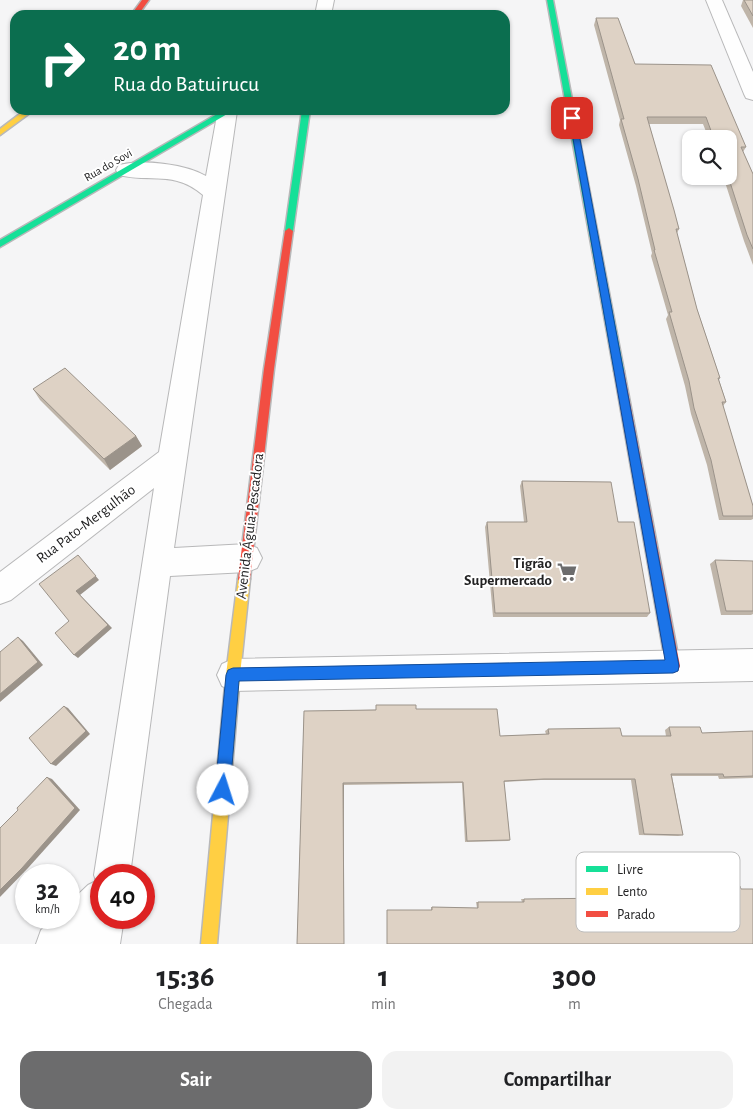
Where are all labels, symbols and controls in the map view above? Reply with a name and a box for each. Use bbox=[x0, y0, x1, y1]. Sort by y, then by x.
icon: right bbox=[30, 30, 95, 95]
text: 20 m bbox=[113, 32, 181, 67]
text: Rua do Batuirucu bbox=[113, 73, 259, 95]
pin bbox=[551, 97, 593, 139]
icon: arrive bbox=[558, 104, 586, 132]
map controls bbox=[682, 130, 737, 185]
button: search bbox=[682, 130, 737, 185]
street label: Rua do Sovi bbox=[82, 146, 134, 184]
street label: Avenida Águia-Pescadora bbox=[232, 452, 266, 600]
street label: Rua Pato-Mergulhão bbox=[34, 482, 138, 566]
place label: Tigrão Supermercado bbox=[464, 556, 552, 588]
supermarket icon: Tigrão Supermercado bbox=[556, 561, 578, 583]
position arrow bbox=[196, 763, 248, 815]
legend bbox=[576, 852, 740, 932]
text: Livre bbox=[617, 863, 643, 877]
speed limit sign: 40 bbox=[90, 864, 155, 929]
text: 32 bbox=[36, 878, 59, 903]
text: Lento bbox=[617, 885, 648, 899]
text: km/h bbox=[35, 903, 60, 915]
text: Parado bbox=[617, 908, 655, 922]
text: 15:36 bbox=[156, 962, 215, 992]
text: 1 bbox=[378, 962, 389, 992]
text: 300 bbox=[552, 962, 597, 992]
text: Chegada bbox=[158, 996, 213, 1012]
text: min bbox=[371, 996, 396, 1012]
text: m bbox=[568, 996, 581, 1012]
button: Sair bbox=[20, 1051, 372, 1109]
button: Compartilhar bbox=[382, 1051, 733, 1109]

